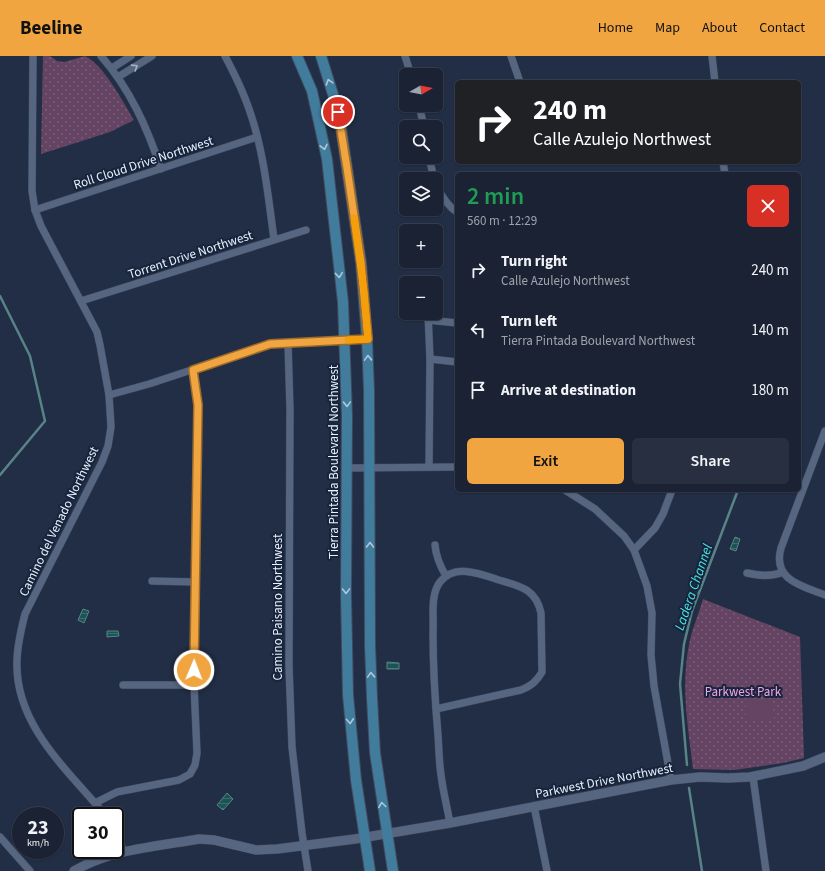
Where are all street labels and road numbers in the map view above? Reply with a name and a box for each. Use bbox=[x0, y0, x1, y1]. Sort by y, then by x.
street label: Roll Cloud Drive Northwest bbox=[71, 132, 216, 194]
street label: Torrent Drive Northwest bbox=[126, 226, 256, 284]
street label: Tierra Pintada Boulevard Northwest bbox=[325, 364, 343, 559]
street label: Camino del Venado Northwest bbox=[15, 443, 103, 599]
street label: Camino Paisano Northwest bbox=[269, 533, 287, 680]
street label: Parkwest Drive Northwest bbox=[534, 759, 675, 803]

